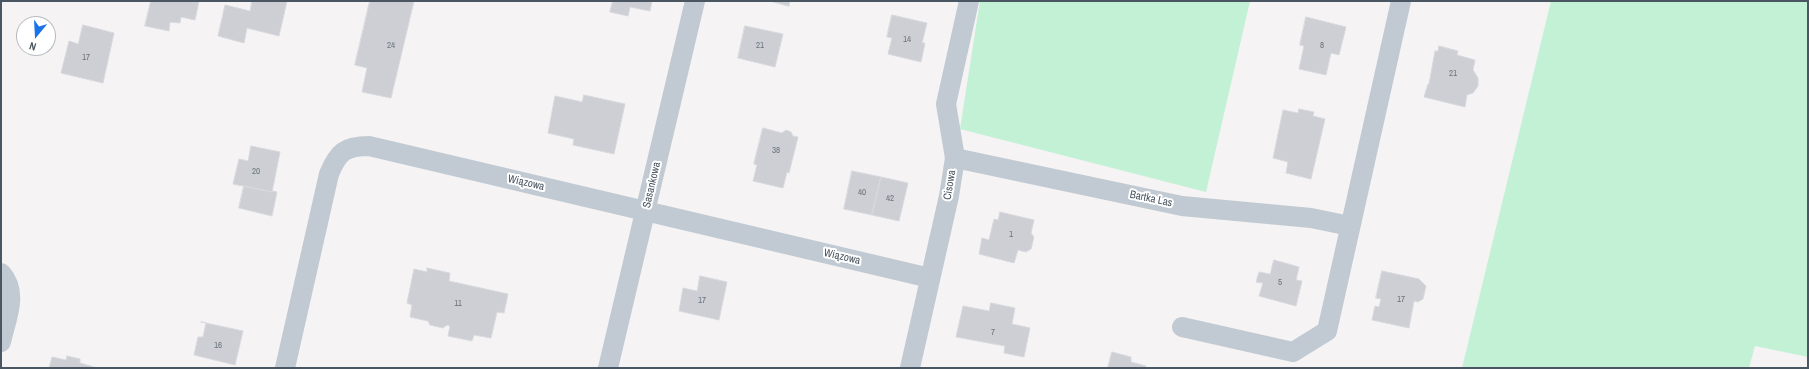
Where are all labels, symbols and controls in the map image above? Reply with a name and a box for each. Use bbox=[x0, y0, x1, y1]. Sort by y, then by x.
north arrow bbox=[16, 16, 56, 56]
house number: 14 bbox=[903, 35, 911, 45]
text: N bbox=[27, 39, 38, 54]
house number: 24 bbox=[387, 41, 395, 51]
house number: 21 bbox=[756, 41, 764, 51]
house number: 8 bbox=[1320, 41, 1324, 51]
house number: 17 bbox=[82, 53, 90, 63]
house number: 21 bbox=[1449, 69, 1457, 79]
house number: 38 bbox=[772, 146, 780, 156]
street label: Sasankowa bbox=[640, 161, 664, 209]
house number: 20 bbox=[252, 167, 260, 177]
street label: Cisowa bbox=[941, 169, 959, 201]
street label: Wiązowa bbox=[506, 172, 546, 194]
house number: 40 bbox=[858, 188, 866, 198]
street label: Bartka Las bbox=[1129, 188, 1173, 210]
house number: 42 bbox=[886, 194, 894, 204]
house number: 1 bbox=[1009, 230, 1013, 240]
street label: Wiązowa bbox=[822, 246, 862, 268]
house number: 5 bbox=[1278, 278, 1282, 288]
house number: 17 bbox=[1397, 295, 1405, 305]
house number: 17 bbox=[698, 296, 706, 306]
house number: 11 bbox=[454, 299, 462, 309]
house number: 7 bbox=[991, 328, 995, 338]
house number: 16 bbox=[214, 341, 222, 351]

